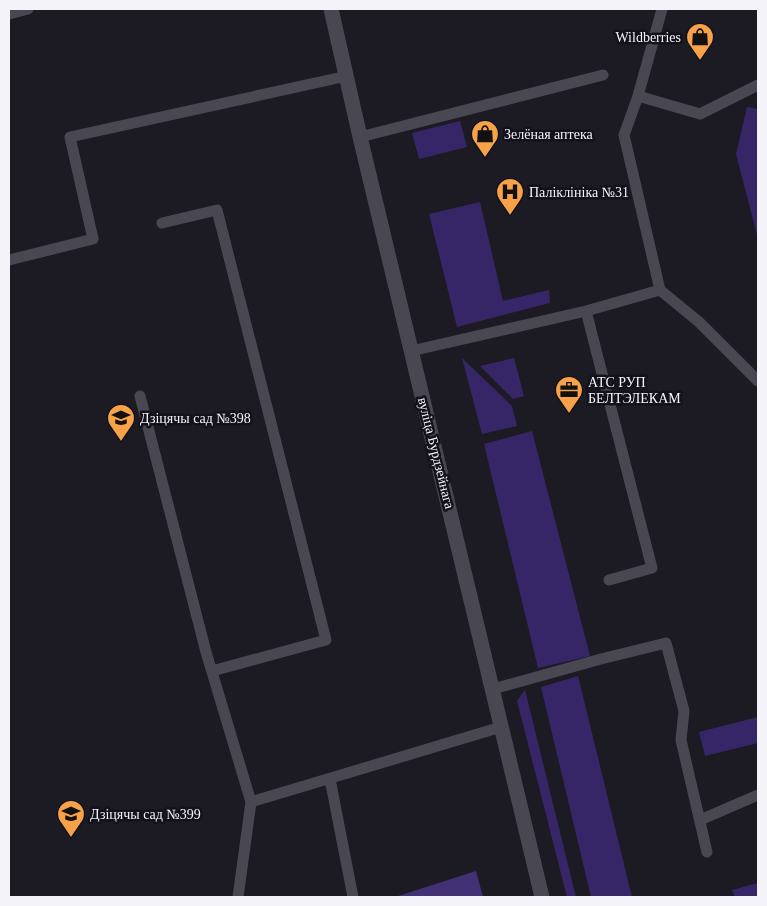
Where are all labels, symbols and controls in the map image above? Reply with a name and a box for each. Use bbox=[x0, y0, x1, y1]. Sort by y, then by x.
shop icon: Wildberries bbox=[685, 22, 715, 61]
place label: Wildberries bbox=[615, 30, 681, 45]
shop icon: Зелёная аптека bbox=[470, 119, 500, 158]
place label: Зелёная аптека bbox=[504, 127, 594, 142]
hospital icon: Паліклініка №31 bbox=[495, 177, 525, 216]
place label: Паліклініка №31 bbox=[529, 185, 629, 200]
office icon: АТС РУП БЕЛТЭЛЕКАМ bbox=[554, 375, 584, 414]
place label: АТС РУП БЕЛТЭЛЕКАМ bbox=[588, 375, 681, 406]
street label: вуліца Бурдзейнага bbox=[415, 396, 457, 511]
school or university icon: Дзіцячы сад №398 bbox=[106, 403, 136, 442]
place label: Дзіцячы сад №398 bbox=[140, 411, 251, 426]
school or university icon: Дзіцячы сад №399 bbox=[56, 799, 86, 838]
place label: Дзіцячы сад №399 bbox=[90, 807, 201, 822]

